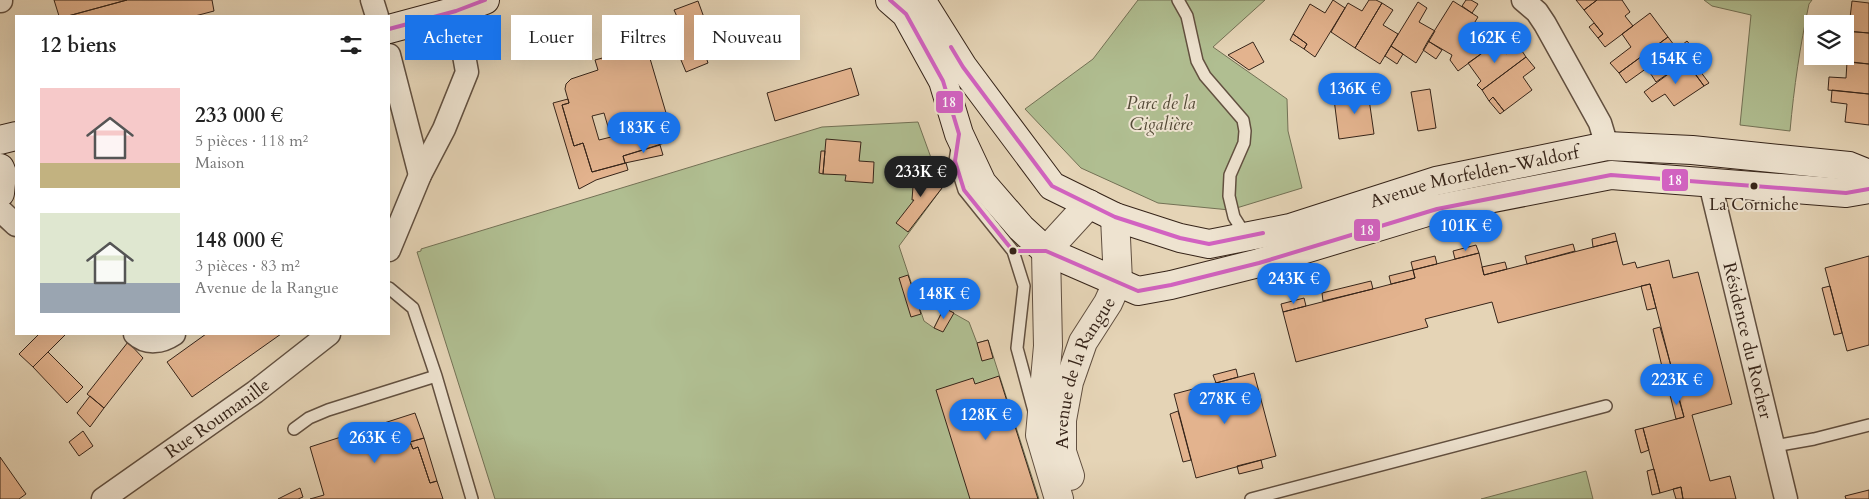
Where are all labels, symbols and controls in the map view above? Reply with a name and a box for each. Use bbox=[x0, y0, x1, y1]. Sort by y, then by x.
chip: Acheter bbox=[405, 15, 501, 60]
chip: Louer bbox=[511, 15, 592, 60]
chip: Filtres bbox=[602, 15, 684, 60]
chip: Nouveau bbox=[694, 15, 800, 60]
map controls bbox=[1804, 15, 1854, 65]
button: layers bbox=[1804, 15, 1854, 65]
pin: 162K € bbox=[1454, 22, 1536, 64]
text: 162K € bbox=[1469, 27, 1521, 49]
text: 12 biens bbox=[40, 31, 116, 60]
icon: filters bbox=[337, 31, 365, 59]
pin: 154K € bbox=[1635, 42, 1717, 85]
text: 154K € bbox=[1650, 48, 1702, 70]
pin: 136K € bbox=[1314, 72, 1396, 115]
text: 136K € bbox=[1329, 78, 1381, 100]
line badge: 18 bbox=[935, 90, 964, 114]
park label: Parc de la Cigalière bbox=[1126, 91, 1196, 137]
text: 18 bbox=[942, 93, 956, 112]
text: 233 000 € bbox=[195, 101, 283, 130]
icon: home bbox=[80, 108, 140, 168]
pin: 183K € bbox=[603, 112, 685, 154]
text: 183K € bbox=[618, 117, 670, 139]
text: 5 pièces · 118 m² bbox=[195, 130, 308, 152]
street label: Avenue Morfelden-Waldorf bbox=[1367, 139, 1585, 215]
text: Maison bbox=[195, 152, 245, 174]
pin: 233K € bbox=[880, 156, 962, 198]
text: 233K € bbox=[895, 161, 947, 183]
line badge: 18 bbox=[1661, 168, 1689, 192]
text: 18 bbox=[1668, 171, 1682, 190]
marker: La Corniche bbox=[1749, 181, 1759, 191]
place label: La Corniche bbox=[1709, 193, 1799, 216]
pin: 101K € bbox=[1425, 210, 1507, 252]
text: 101K € bbox=[1440, 215, 1492, 237]
line badge: 18 bbox=[1353, 218, 1381, 242]
text: 18 bbox=[1360, 221, 1374, 240]
text: 148 000 € bbox=[195, 226, 283, 255]
icon: home bbox=[80, 233, 140, 293]
unlabelled marker bbox=[1008, 246, 1018, 256]
text: 3 pièces · 83 m² bbox=[195, 255, 300, 277]
street label: Résidence du Rocher bbox=[1716, 260, 1778, 422]
pin: 243K € bbox=[1253, 262, 1335, 305]
text: 243K € bbox=[1268, 268, 1320, 290]
text: Avenue de la Rangue bbox=[195, 277, 339, 299]
pin: 148K € bbox=[903, 278, 985, 320]
text: 148K € bbox=[918, 283, 970, 305]
street label: Avenue de la Rangue bbox=[1050, 293, 1122, 449]
pin: 223K € bbox=[1636, 364, 1718, 406]
text: 223K € bbox=[1651, 369, 1703, 391]
street label: Rue Roumanille bbox=[160, 373, 275, 465]
pin: 278K € bbox=[1184, 382, 1266, 425]
text: 278K € bbox=[1199, 388, 1251, 410]
pin: 128K € bbox=[945, 398, 1027, 441]
text: 128K € bbox=[960, 404, 1012, 426]
pin: 263K € bbox=[334, 422, 416, 464]
text: 263K € bbox=[349, 427, 401, 449]

